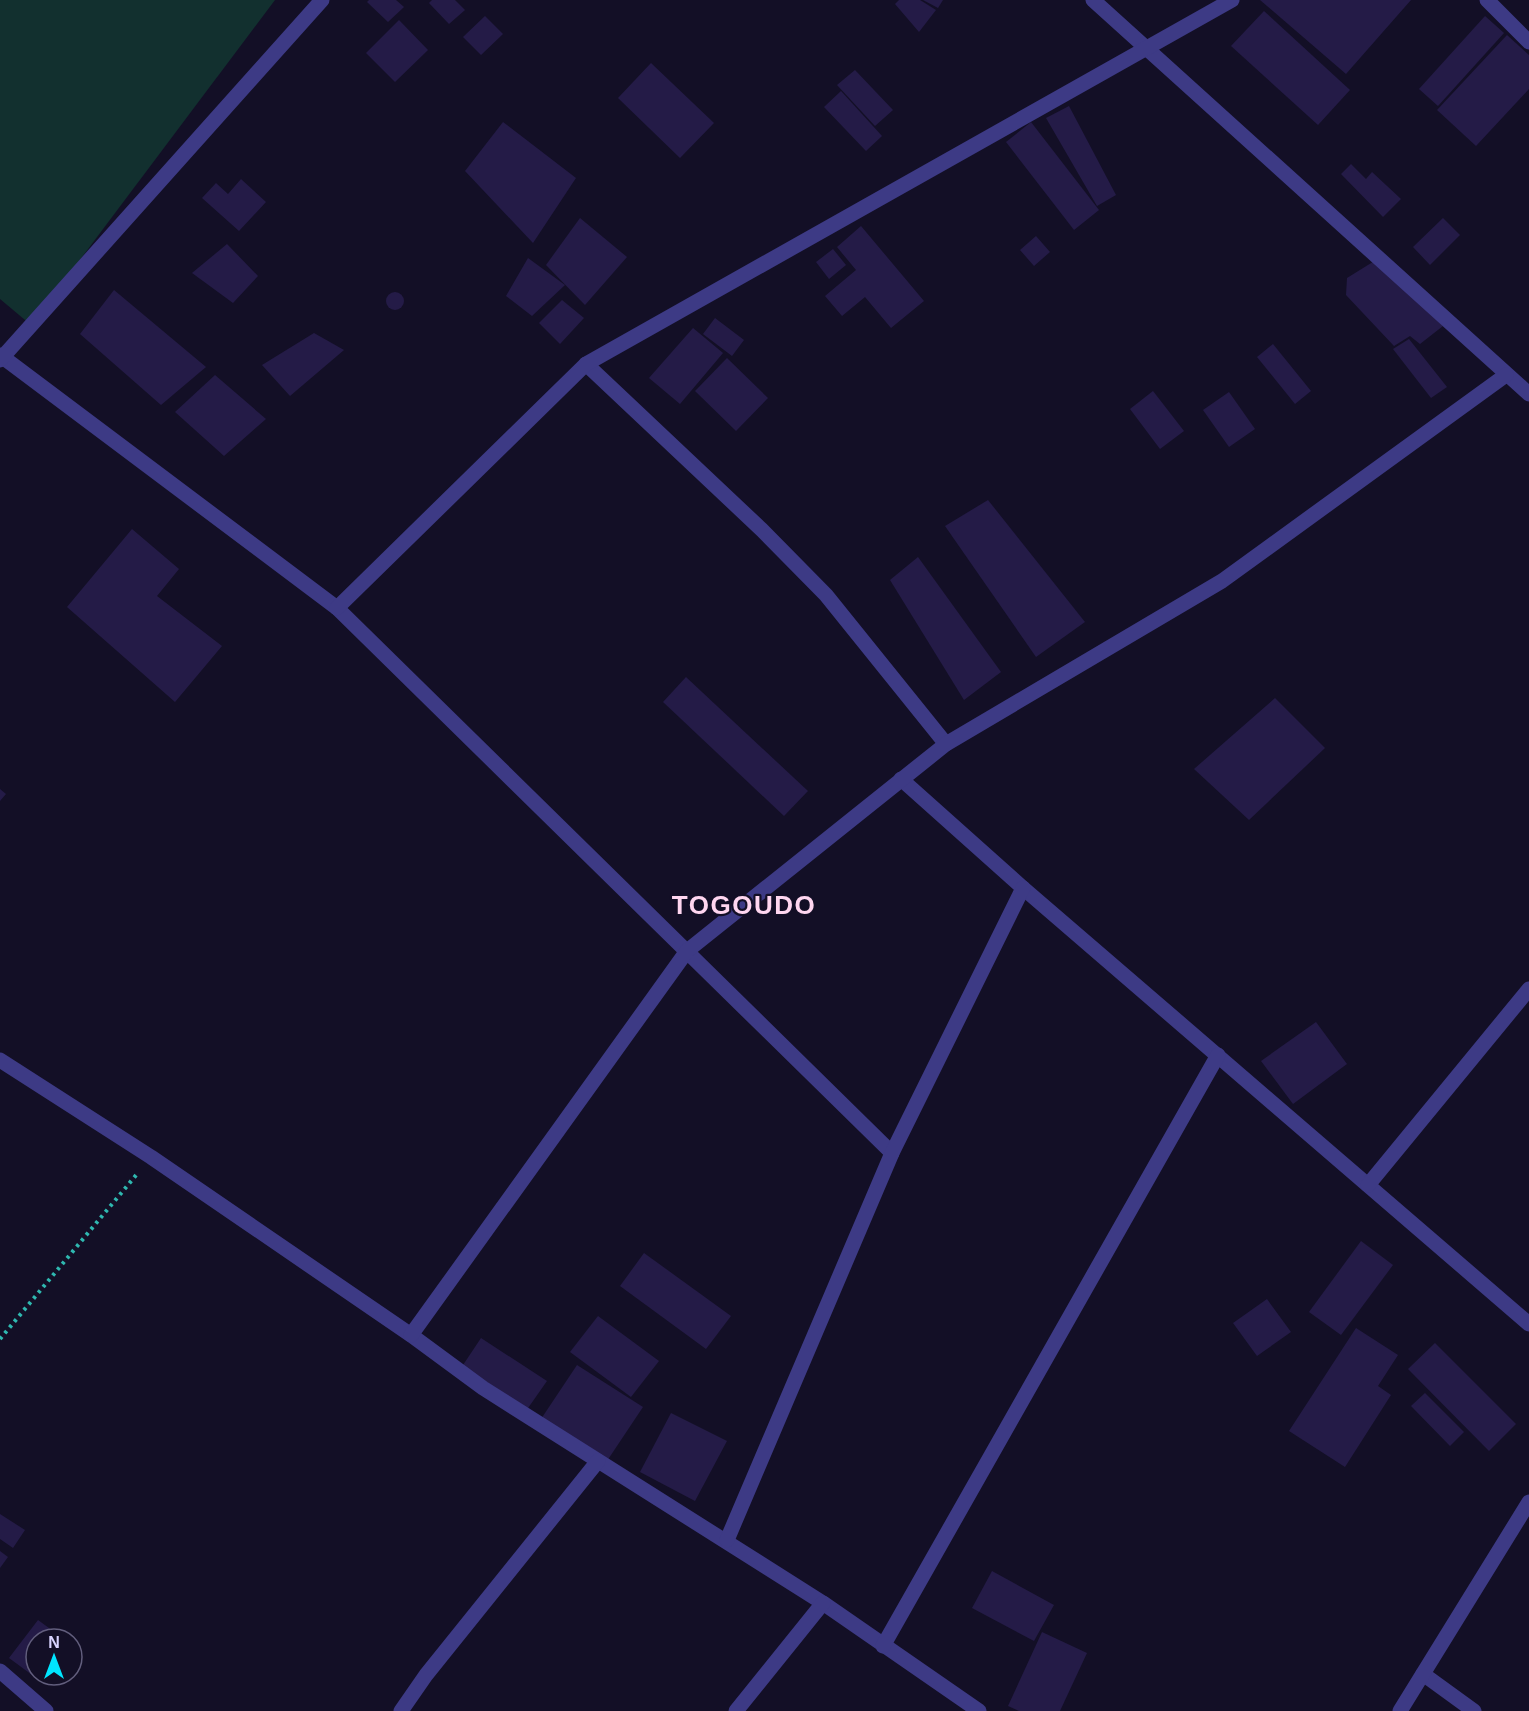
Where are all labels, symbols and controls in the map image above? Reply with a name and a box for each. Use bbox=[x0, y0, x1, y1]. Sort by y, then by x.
district label: TOGOUDO bbox=[672, 890, 816, 920]
north arrow bbox=[24, 1627, 84, 1687]
text: N bbox=[48, 1634, 60, 1651]

